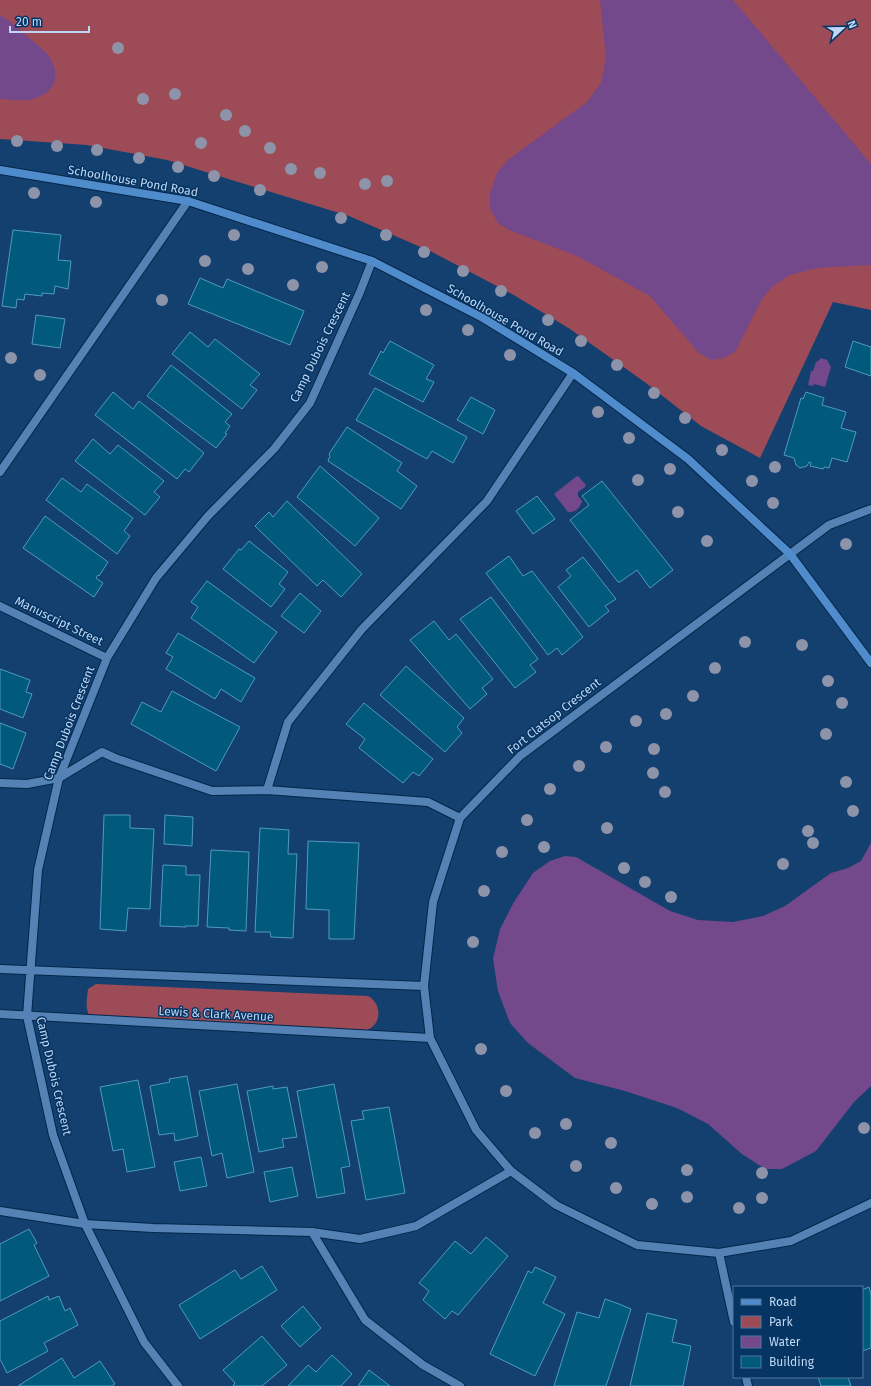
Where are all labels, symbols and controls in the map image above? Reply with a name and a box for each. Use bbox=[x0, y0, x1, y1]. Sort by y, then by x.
scale bar bbox=[10, 8, 89, 34]
north arrow bbox=[823, 8, 863, 48]
text: 20 m bbox=[16, 15, 42, 29]
text: N bbox=[844, 19, 859, 30]
street label: Schoolhouse Pond Road bbox=[67, 163, 199, 199]
street label: Schoolhouse Pond Road bbox=[444, 281, 566, 359]
street label: Camp Dubois Crescent bbox=[287, 289, 353, 404]
street label: Manuscript Street bbox=[13, 594, 106, 649]
street label: Camp Dubois Crescent bbox=[41, 663, 97, 782]
street label: Fort Clatsop Crescent bbox=[504, 675, 604, 757]
street label: Lewis & Clark Avenue bbox=[158, 1004, 274, 1024]
street label: Camp Dubois Crescent bbox=[34, 1015, 75, 1137]
legend bbox=[733, 1286, 863, 1378]
text: Road bbox=[769, 1295, 797, 1309]
text: Park bbox=[769, 1315, 793, 1329]
text: Water bbox=[769, 1335, 801, 1349]
text: Building bbox=[769, 1355, 815, 1369]

